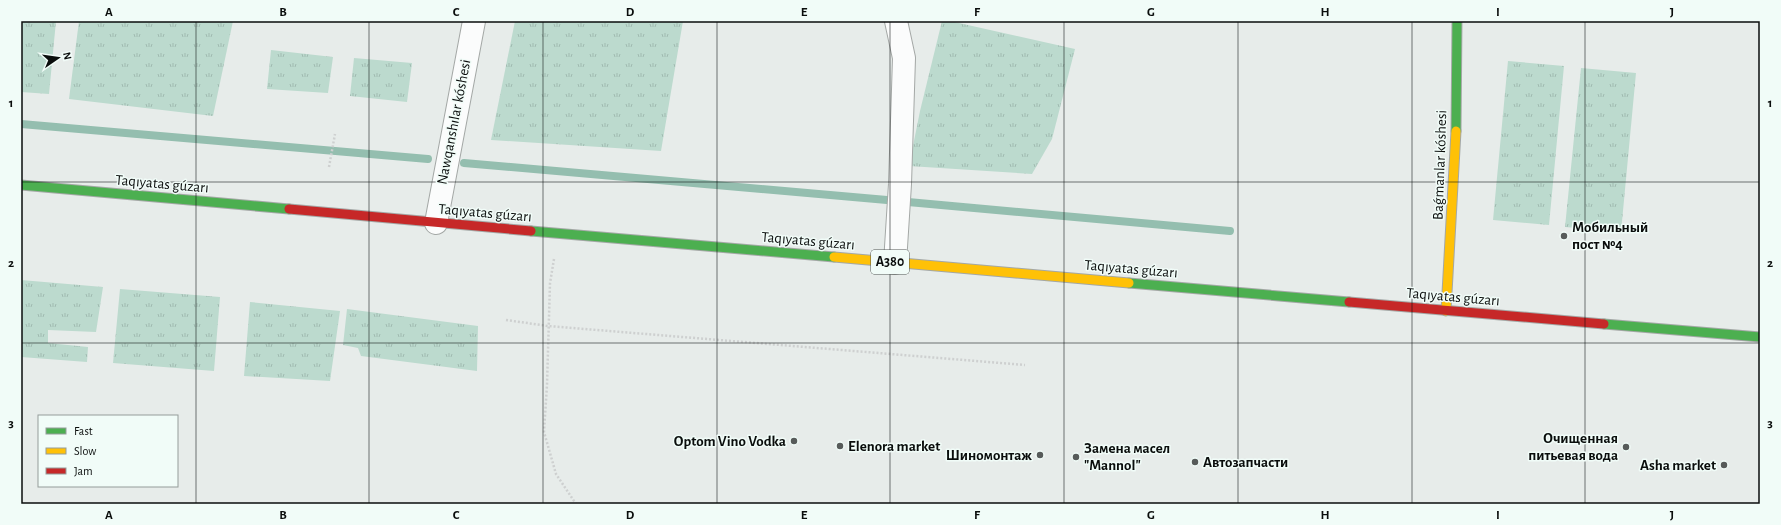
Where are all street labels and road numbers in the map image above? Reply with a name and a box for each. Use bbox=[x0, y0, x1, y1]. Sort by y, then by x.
street label: Nawqanshılar kóshesi bbox=[435, 58, 473, 186]
street label: Baǵmanlar kóshesi bbox=[1431, 110, 1449, 220]
street label: Taqıyatas gúzarı bbox=[115, 172, 209, 196]
street label: Taqıyatas gúzarı bbox=[438, 201, 532, 225]
street label: Taqıyatas gúzarı bbox=[761, 229, 855, 253]
road number: A380 bbox=[871, 250, 909, 274]
street label: Taqıyatas gúzarı bbox=[1084, 257, 1178, 281]
street label: Taqıyatas gúzarı bbox=[1406, 285, 1500, 309]

